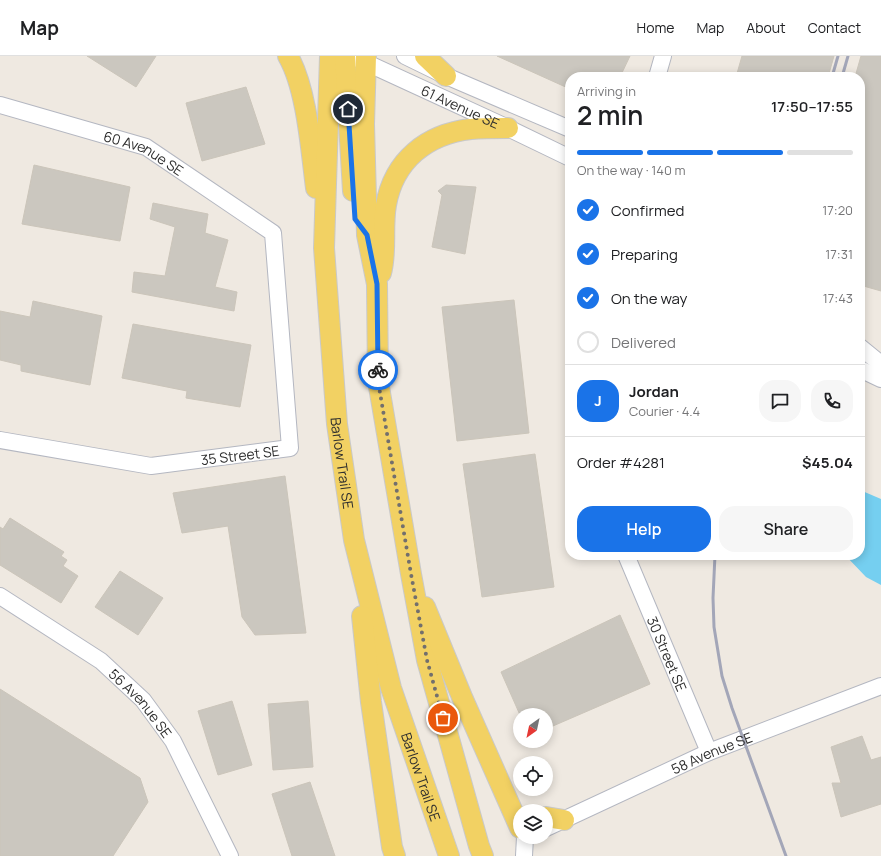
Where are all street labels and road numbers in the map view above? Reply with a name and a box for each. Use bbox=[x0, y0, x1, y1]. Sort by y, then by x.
street label: 61 Avenue SE bbox=[418, 80, 503, 132]
street label: 60 Avenue SE bbox=[101, 126, 188, 179]
street label: Barlow Trail SE bbox=[327, 416, 359, 510]
street label: 35 Street SE bbox=[200, 441, 280, 469]
street label: 30 Street SE bbox=[643, 613, 692, 694]
street label: 56 Avenue SE bbox=[105, 664, 177, 741]
street label: 58 Avenue SE bbox=[668, 727, 755, 778]
street label: Barlow Trail SE bbox=[397, 730, 446, 823]

